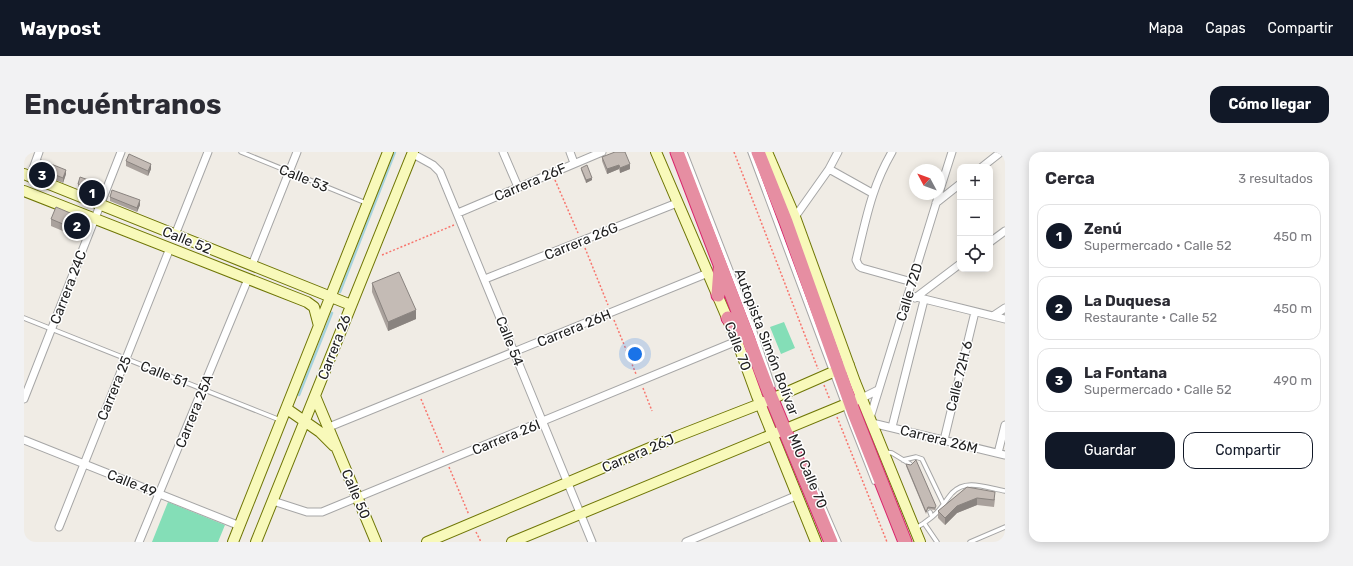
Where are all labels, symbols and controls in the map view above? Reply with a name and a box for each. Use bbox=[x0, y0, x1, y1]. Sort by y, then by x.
text: Waypost bbox=[20, 17, 101, 40]
text: Mapa bbox=[1148, 20, 1183, 37]
text: Capas bbox=[1205, 20, 1246, 37]
text: Compartir bbox=[1268, 20, 1333, 37]
button: Cómo llegar bbox=[1210, 86, 1329, 123]
text: Encuéntranos bbox=[24, 88, 222, 121]
pin: 3 bbox=[29, 160, 55, 190]
street label: Carrera 26F bbox=[492, 160, 569, 205]
street label: Calle 53 bbox=[277, 161, 331, 196]
north arrow bbox=[909, 164, 945, 200]
map controls bbox=[957, 164, 993, 272]
button: + bbox=[957, 164, 993, 200]
text: Cerca bbox=[1045, 168, 1095, 188]
text: 3 resultados bbox=[1238, 171, 1313, 186]
pin: 1 bbox=[79, 178, 105, 208]
button: − bbox=[957, 200, 993, 236]
pin: 2 bbox=[64, 211, 90, 241]
street label: Carrera 26G bbox=[542, 219, 621, 264]
text: Zenú bbox=[1084, 220, 1122, 238]
street label: Calle 52 bbox=[160, 223, 214, 258]
text: 1 bbox=[1056, 229, 1062, 244]
text: 450 m bbox=[1273, 229, 1312, 244]
button: locate bbox=[957, 236, 993, 272]
text: Supermercado · Calle 52 bbox=[1084, 238, 1232, 253]
street label: Carrera 24C bbox=[47, 248, 90, 327]
street label: Calle 72D bbox=[893, 261, 926, 323]
street label: Autopista Simón Bolívar bbox=[731, 266, 803, 419]
text: La Duquesa bbox=[1084, 292, 1171, 310]
text: 2 bbox=[1055, 301, 1063, 316]
text: 450 m bbox=[1273, 301, 1312, 316]
street label: Carrera 26H bbox=[535, 306, 614, 351]
text: Restaurante · Calle 52 bbox=[1084, 310, 1217, 325]
street label: Carrera 26 bbox=[314, 312, 355, 382]
street label: Calle 54 bbox=[492, 314, 527, 369]
street label: Calle 70 bbox=[720, 319, 755, 373]
street label: Calle 72H 6 bbox=[942, 339, 976, 413]
your location bbox=[625, 344, 645, 364]
street label: Carrera 25 bbox=[94, 353, 135, 423]
street label: Calle 51 bbox=[138, 357, 190, 392]
text: La Fontana bbox=[1084, 364, 1167, 382]
street label: Carrera 25A bbox=[172, 371, 217, 450]
text: 3 bbox=[1055, 373, 1063, 388]
text: 490 m bbox=[1273, 373, 1312, 388]
text: Supermercado · Calle 52 bbox=[1084, 382, 1232, 397]
street label: Carrera 26I bbox=[470, 416, 543, 459]
street label: Carrera 26M bbox=[898, 422, 980, 457]
street label: Carrera 26J bbox=[599, 431, 677, 476]
street label: MIO Calle 70 bbox=[784, 431, 831, 511]
button: Guardar bbox=[1045, 432, 1175, 469]
button: Compartir bbox=[1183, 432, 1313, 469]
street label: Calle 49 bbox=[105, 466, 159, 501]
street label: Calle 50 bbox=[337, 467, 374, 522]

